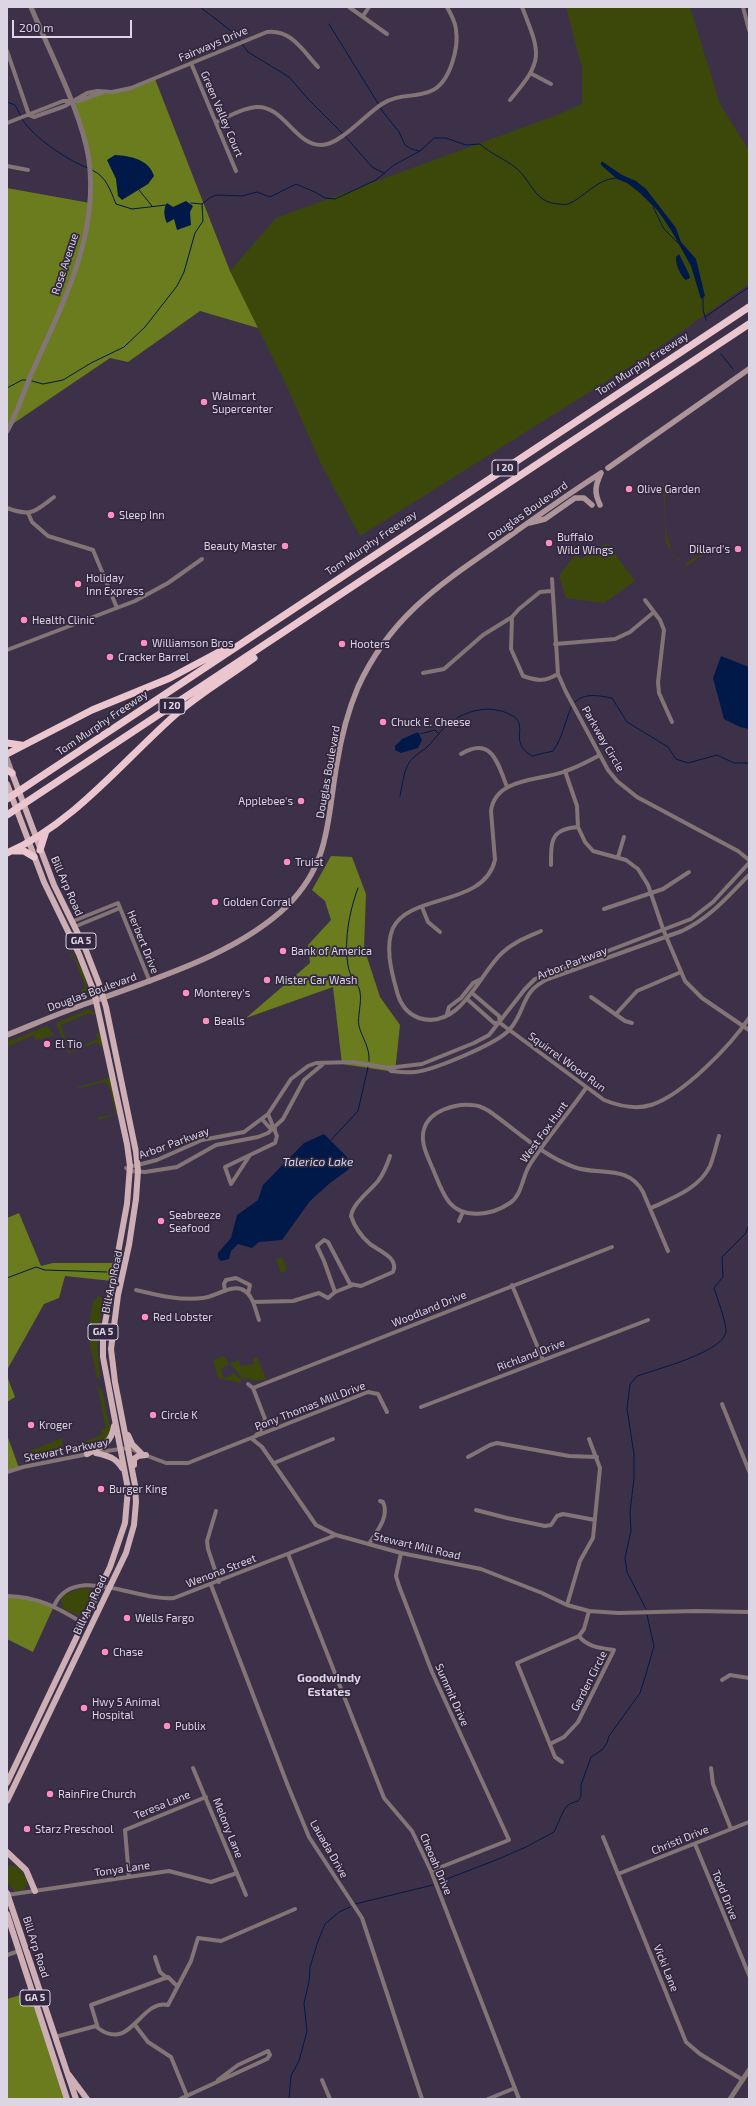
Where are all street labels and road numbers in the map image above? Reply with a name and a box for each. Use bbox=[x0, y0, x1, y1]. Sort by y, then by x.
street label: Fairways Drive bbox=[176, 23, 250, 65]
street label: Green Valley Court bbox=[198, 69, 246, 159]
street label: Rose Avenue bbox=[49, 232, 81, 296]
street label: Tom Murphy Freeway bbox=[593, 329, 691, 399]
road number: I 20 bbox=[492, 460, 518, 476]
street label: Douglas Boulevard bbox=[486, 479, 570, 543]
street label: Tom Murphy Freeway bbox=[323, 507, 419, 579]
street label: Tom Murphy Freeway bbox=[54, 687, 150, 759]
road number: I 20 bbox=[159, 698, 185, 714]
street label: Parkway Circle bbox=[579, 704, 627, 774]
street label: Douglas Boulevard bbox=[313, 724, 343, 820]
street label: Bill Arp Road bbox=[48, 854, 86, 918]
street label: Herbert Drive bbox=[124, 908, 162, 976]
road number: GA 5 bbox=[66, 933, 96, 949]
street label: Arbor Parkway bbox=[535, 944, 609, 982]
street label: Douglas Boulevard bbox=[45, 970, 139, 1014]
street label: Squirrel Wood Run bbox=[526, 1029, 608, 1095]
street label: West Fox Hunt bbox=[517, 1099, 571, 1165]
street label: Arbor Parkway bbox=[137, 1124, 211, 1162]
street label: Bill Arp Road bbox=[99, 1249, 125, 1315]
street label: Woodland Drive bbox=[390, 1288, 468, 1330]
road number: GA 5 bbox=[88, 1324, 118, 1340]
street label: Richland Drive bbox=[495, 1336, 567, 1374]
street label: Pony Thomas Mill Drive bbox=[253, 1379, 367, 1433]
street label: Stewart Parkway bbox=[23, 1435, 109, 1465]
street label: Stewart Mill Road bbox=[372, 1530, 462, 1562]
street label: Wenona Street bbox=[184, 1552, 258, 1590]
street label: Bill Arp Road bbox=[71, 1573, 109, 1637]
street label: Garden Circle bbox=[568, 1649, 610, 1713]
street label: Summit Drive bbox=[432, 1662, 472, 1728]
street label: Teresa Lane bbox=[132, 1788, 192, 1822]
street label: Melony Lane bbox=[210, 1796, 246, 1860]
street label: Lauada Drive bbox=[307, 1818, 351, 1880]
street label: Christi Drive bbox=[649, 1822, 711, 1858]
street label: Cheoah Drive bbox=[417, 1831, 455, 1897]
street label: Tonya Lane bbox=[93, 1859, 151, 1879]
street label: Todd Drive bbox=[709, 1868, 741, 1922]
street label: Bill Arp Road bbox=[20, 1915, 52, 1979]
street label: Vicki Lane bbox=[651, 1943, 681, 1993]
road number: GA 5 bbox=[20, 1990, 50, 2006]

